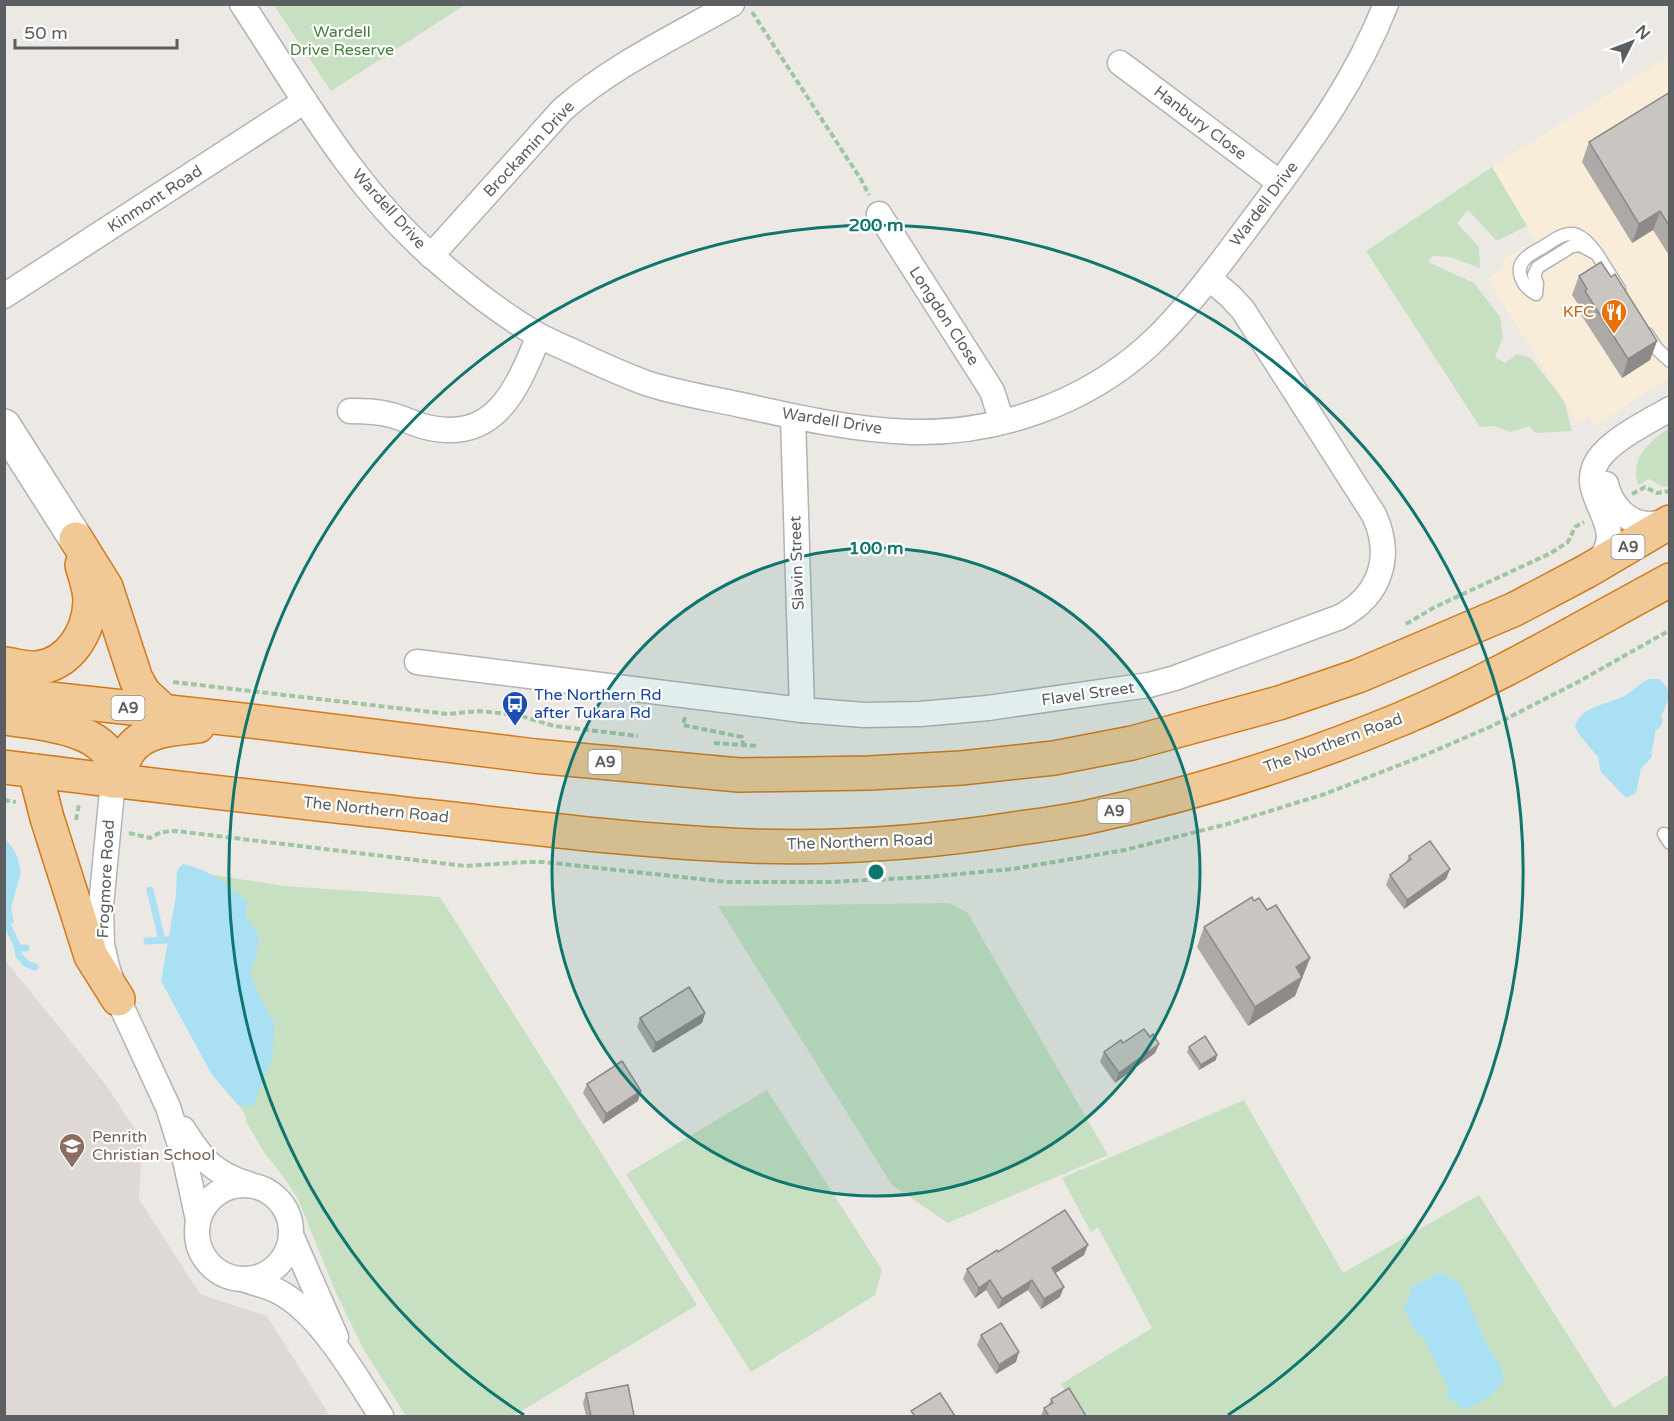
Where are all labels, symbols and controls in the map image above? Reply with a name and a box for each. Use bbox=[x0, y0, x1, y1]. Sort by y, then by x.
scale bar bbox=[15, 12, 177, 50]
north arrow bbox=[1602, 12, 1662, 72]
text: N bbox=[1631, 21, 1654, 44]
text: 50 m bbox=[24, 22, 68, 44]
park label: Wardell Drive Reserve bbox=[290, 22, 394, 60]
street label: Hanbury Close bbox=[1150, 82, 1250, 164]
street label: Brockamin Drive bbox=[479, 97, 579, 201]
street label: Wardell Drive bbox=[1226, 158, 1302, 250]
street label: Kinmont Road bbox=[104, 161, 206, 237]
street label: Wardell Drive bbox=[348, 165, 430, 253]
text: 200 m bbox=[848, 214, 904, 236]
street label: Longdon Close bbox=[905, 263, 983, 369]
restaurant icon: KFC bbox=[1599, 297, 1629, 335]
place label: KFC bbox=[1563, 302, 1594, 322]
street label: Wardell Drive bbox=[781, 403, 883, 439]
street label: Slavin Street bbox=[785, 515, 809, 611]
road number: A9 bbox=[1612, 535, 1644, 559]
text: 100 m bbox=[848, 537, 904, 559]
street label: Flavel Street bbox=[1040, 678, 1136, 710]
place label: The Northern Rd after Tukara Rd bbox=[534, 685, 662, 723]
bus stop icon: The Northern Rd after Tukara Rd bbox=[500, 689, 530, 727]
road number: A9 bbox=[112, 696, 144, 720]
street label: The Northern Road bbox=[1261, 709, 1405, 777]
road number: A9 bbox=[588, 750, 622, 774]
street label: The Northern Road bbox=[302, 792, 450, 828]
road number: A9 bbox=[1098, 799, 1130, 823]
street label: Frogmore Road bbox=[93, 819, 119, 939]
street label: The Northern Road bbox=[787, 829, 933, 855]
centre of rings bbox=[866, 862, 886, 882]
place label: Penrith Christian School bbox=[92, 1127, 215, 1165]
school or university icon: Penrith Christian School bbox=[57, 1131, 87, 1169]

